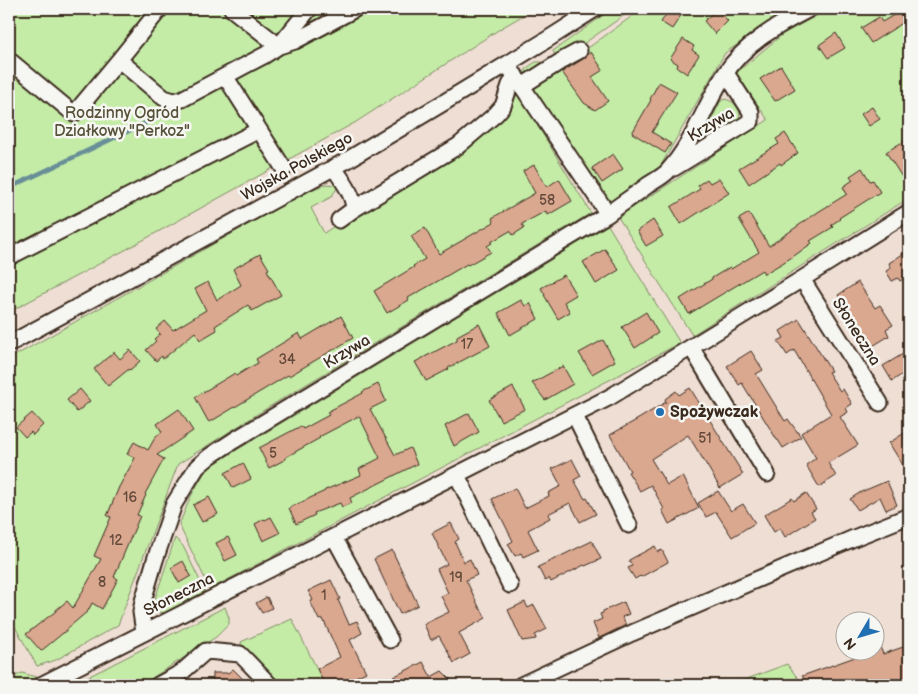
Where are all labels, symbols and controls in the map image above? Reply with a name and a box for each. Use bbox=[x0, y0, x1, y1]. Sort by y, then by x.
park label: Rodzinny Ogród Działkowy "Perkoz" bbox=[54, 104, 190, 141]
street label: Krzywa bbox=[684, 104, 738, 146]
street label: Wojska Polskiego bbox=[238, 129, 356, 205]
house number: 58 bbox=[539, 192, 555, 209]
street label: Słoneczna bbox=[828, 295, 884, 369]
street label: Krzywa bbox=[320, 331, 374, 373]
house number: 17 bbox=[461, 336, 473, 353]
house number: 34 bbox=[278, 351, 296, 368]
place label: Spożywczak bbox=[670, 403, 759, 422]
marker: Spożywczak bbox=[654, 406, 666, 418]
house number: 51 bbox=[698, 430, 712, 447]
house number: 5 bbox=[269, 445, 277, 462]
house number: 16 bbox=[123, 489, 137, 506]
house number: 12 bbox=[109, 532, 124, 549]
street label: Słoneczna bbox=[141, 569, 217, 621]
house number: 19 bbox=[449, 569, 463, 586]
house number: 8 bbox=[98, 574, 106, 591]
house number: 1 bbox=[321, 587, 327, 604]
north arrow bbox=[836, 612, 886, 662]
text: N bbox=[840, 634, 860, 653]

